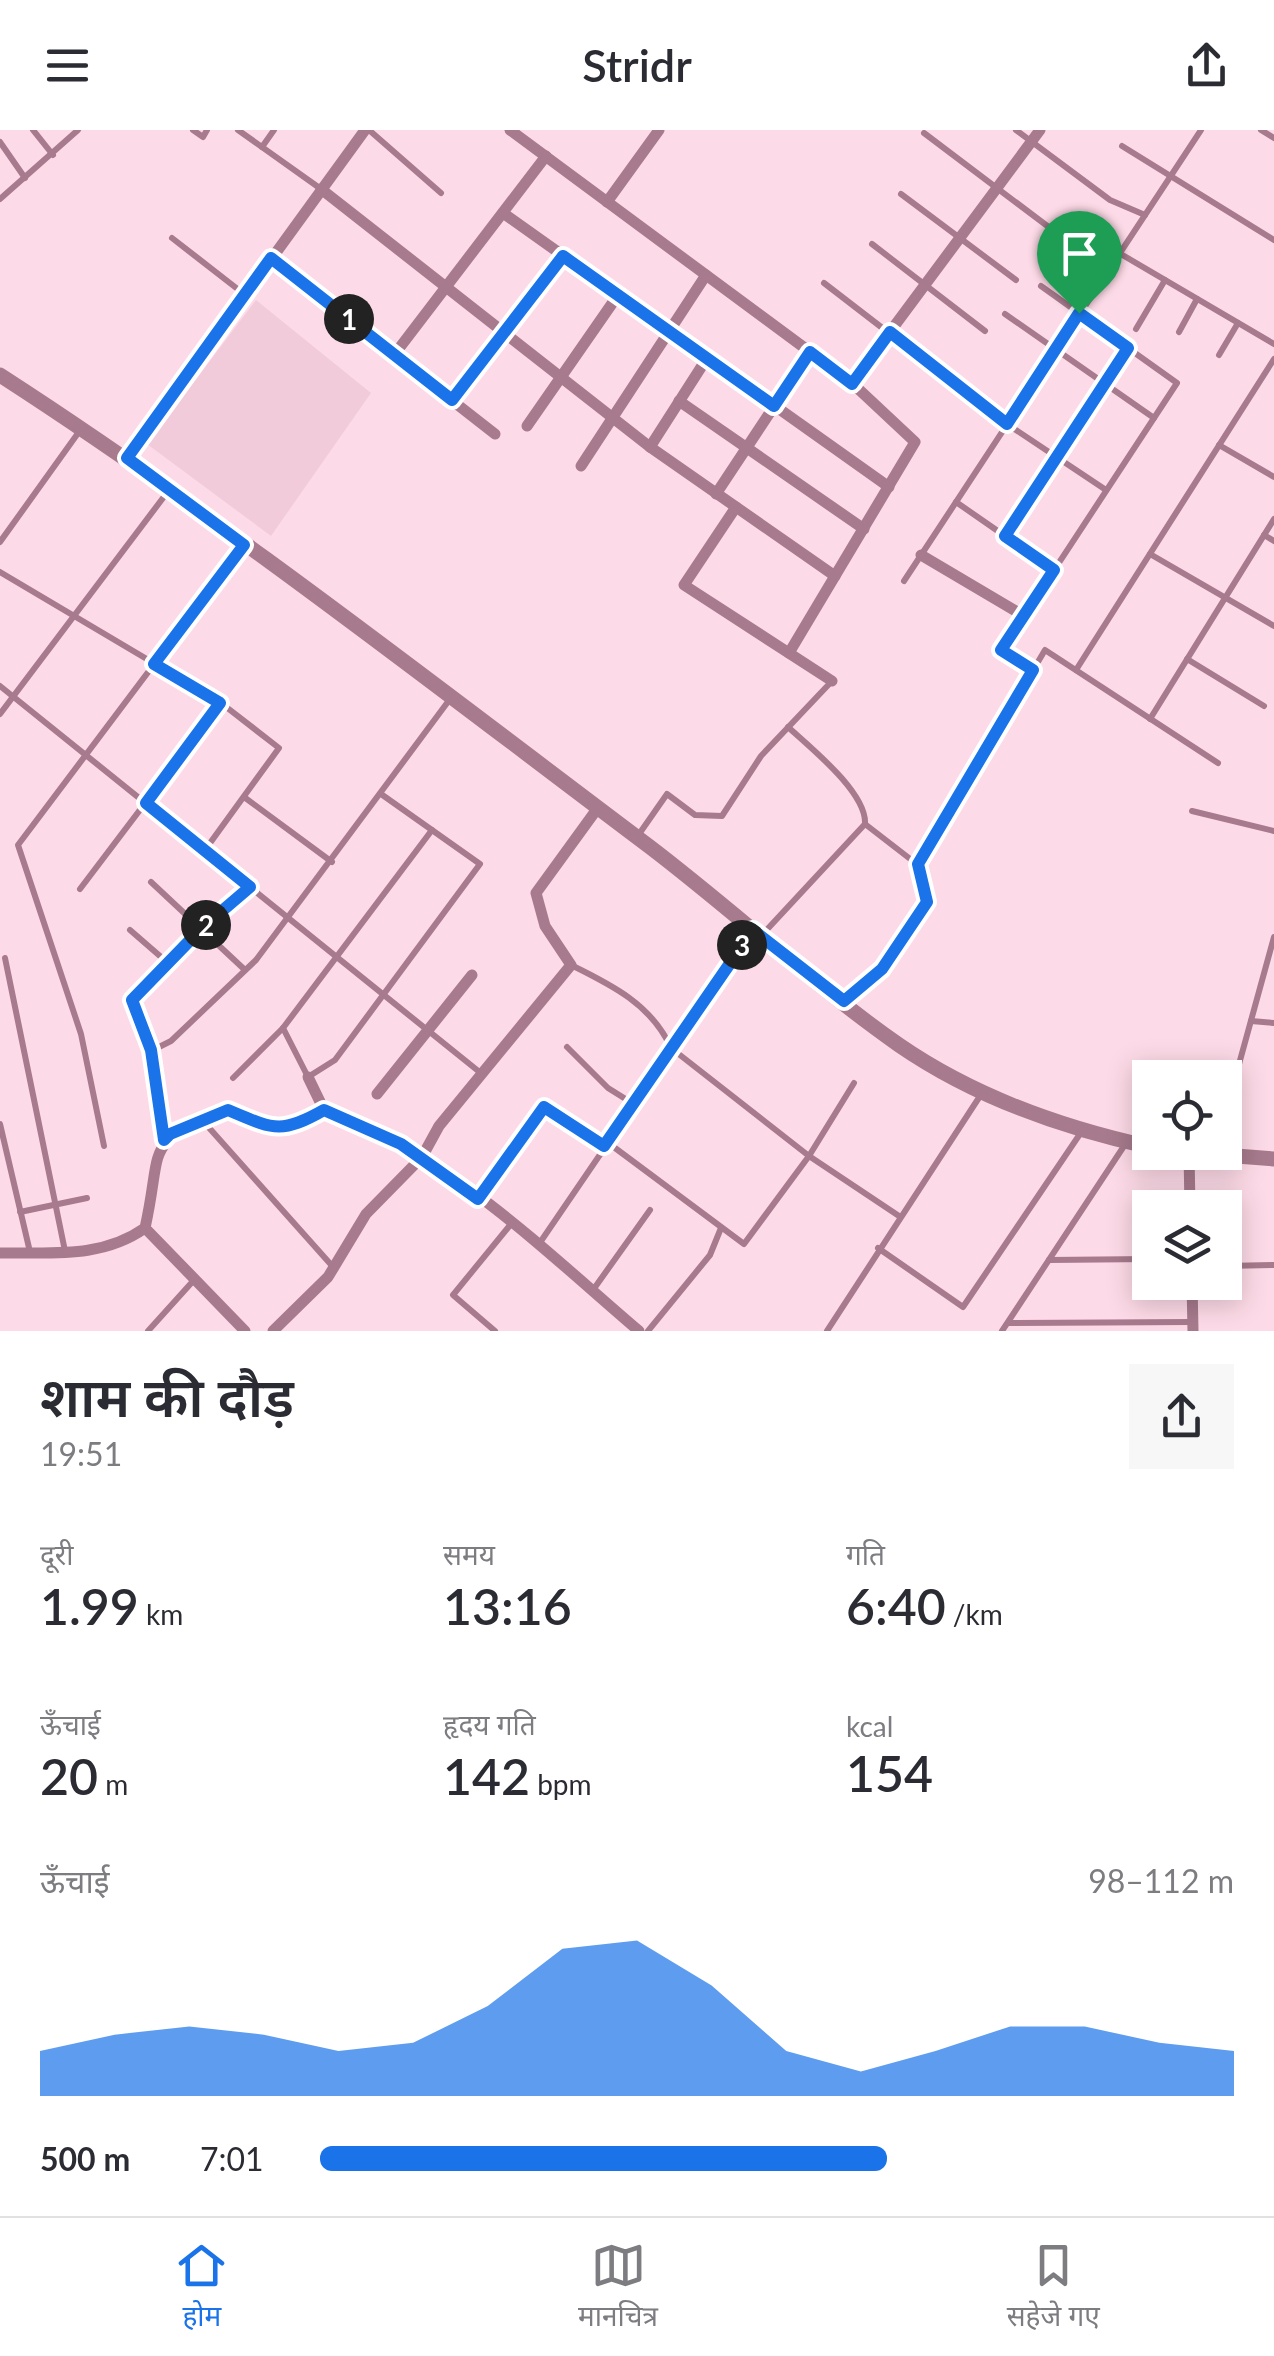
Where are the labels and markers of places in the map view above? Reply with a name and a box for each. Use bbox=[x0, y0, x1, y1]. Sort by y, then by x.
pin bbox=[1037, 211, 1122, 314]
pin: 1 bbox=[324, 294, 374, 344]
pin: 2 bbox=[181, 900, 231, 950]
pin: 3 bbox=[717, 920, 767, 970]

